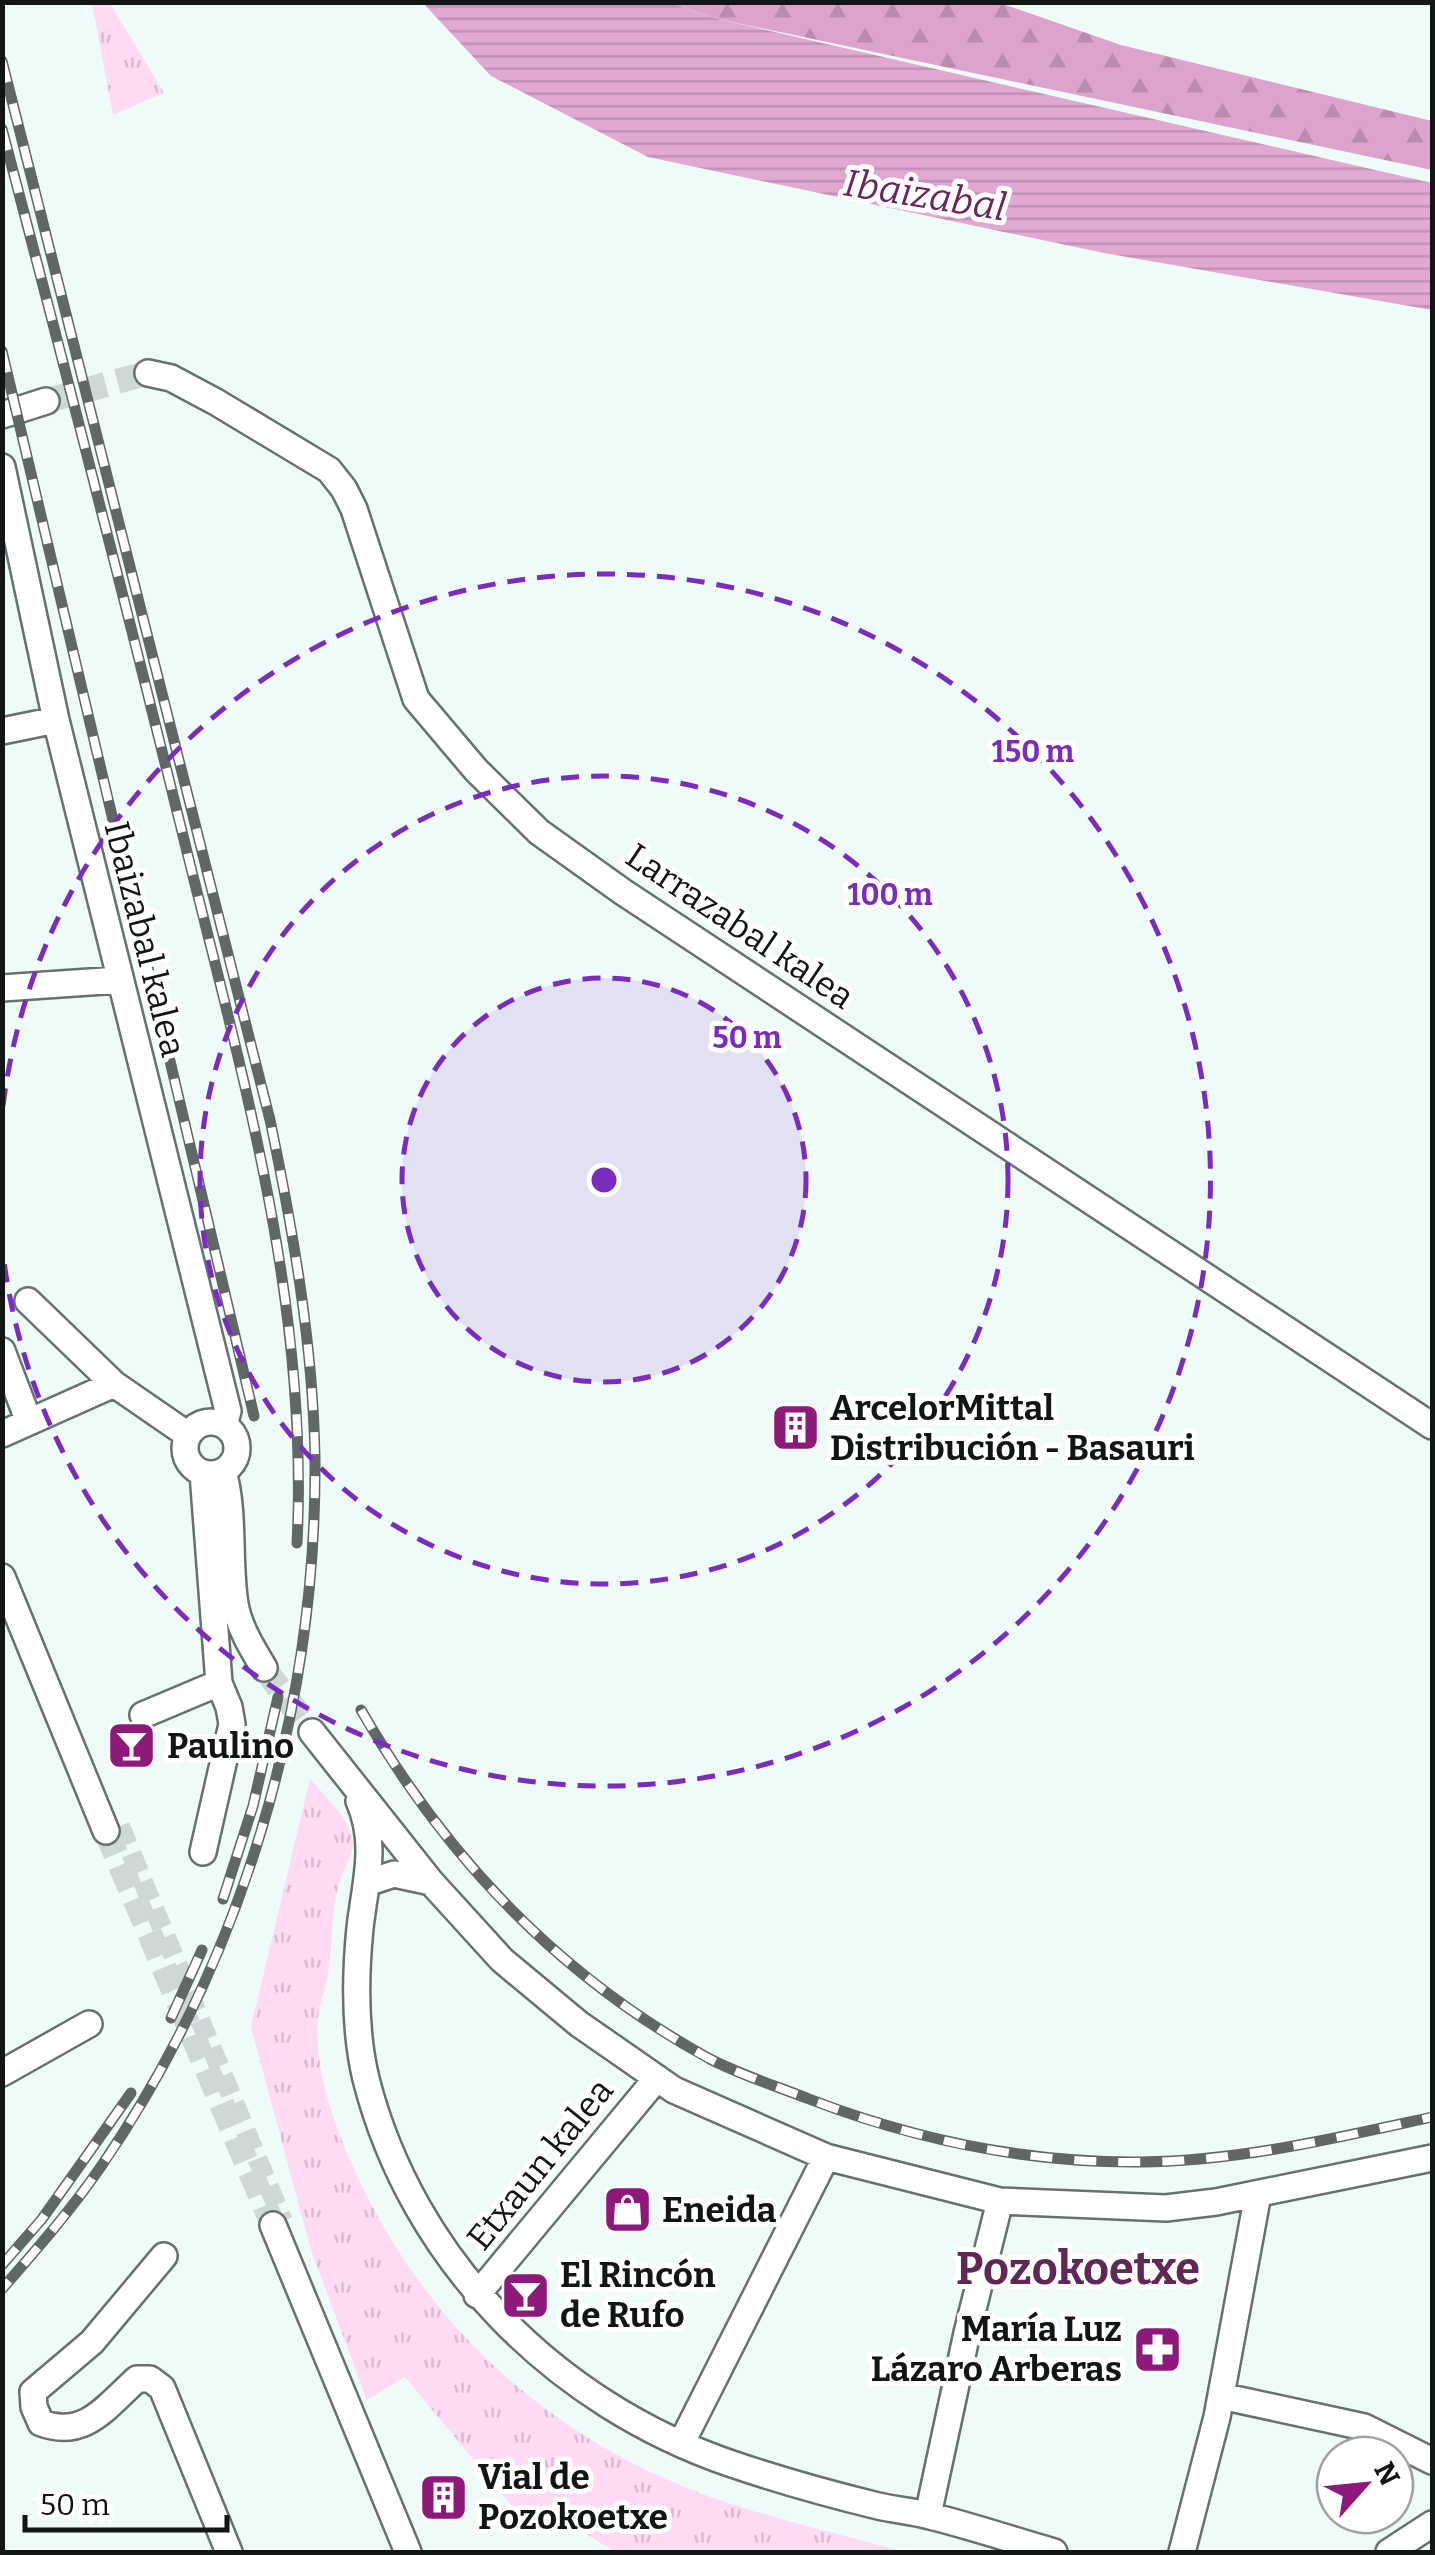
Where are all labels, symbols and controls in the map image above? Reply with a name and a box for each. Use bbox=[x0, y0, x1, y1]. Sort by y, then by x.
water label: Ibaizabal bbox=[841, 160, 1009, 230]
text: 150 m bbox=[992, 734, 1075, 770]
street label: Ibaizabal kalea bbox=[95, 817, 195, 1061]
street label: Larrazabal kalea bbox=[618, 834, 862, 1018]
text: 100 m bbox=[847, 877, 933, 913]
text: 50 m bbox=[712, 1020, 782, 1056]
centre of rings bbox=[586, 1162, 622, 1198]
place label: ArcelorMittal Distribución - Basauri bbox=[830, 1387, 1195, 1469]
building icon: ArcelorMittal Distribución - Basauri bbox=[769, 1402, 821, 1454]
bar icon: Paulino bbox=[106, 1720, 158, 1772]
place label: Paulino bbox=[167, 1725, 294, 1767]
street label: Etxaun kalea bbox=[458, 2070, 622, 2258]
shop icon: Eneida bbox=[601, 2184, 653, 2236]
place label: Eneida bbox=[662, 2189, 777, 2231]
district label: Pozokoetxe bbox=[956, 2242, 1200, 2296]
place label: El Rincón de Rufo bbox=[560, 2254, 716, 2336]
bar icon: El Rincón de Rufo bbox=[499, 2269, 551, 2321]
place label: María Luz Lázaro Arberas bbox=[871, 2308, 1122, 2390]
pharmacy icon: María Luz Lázaro Arberas bbox=[1131, 2323, 1183, 2375]
north arrow bbox=[1315, 2435, 1415, 2535]
place label: Vial de Pozokoetxe bbox=[478, 2456, 668, 2538]
text: N bbox=[1367, 2457, 1406, 2491]
scale bar bbox=[25, 2470, 228, 2532]
building icon: Vial de Pozokoetxe bbox=[417, 2471, 469, 2523]
text: 50 m bbox=[40, 2487, 110, 2523]

